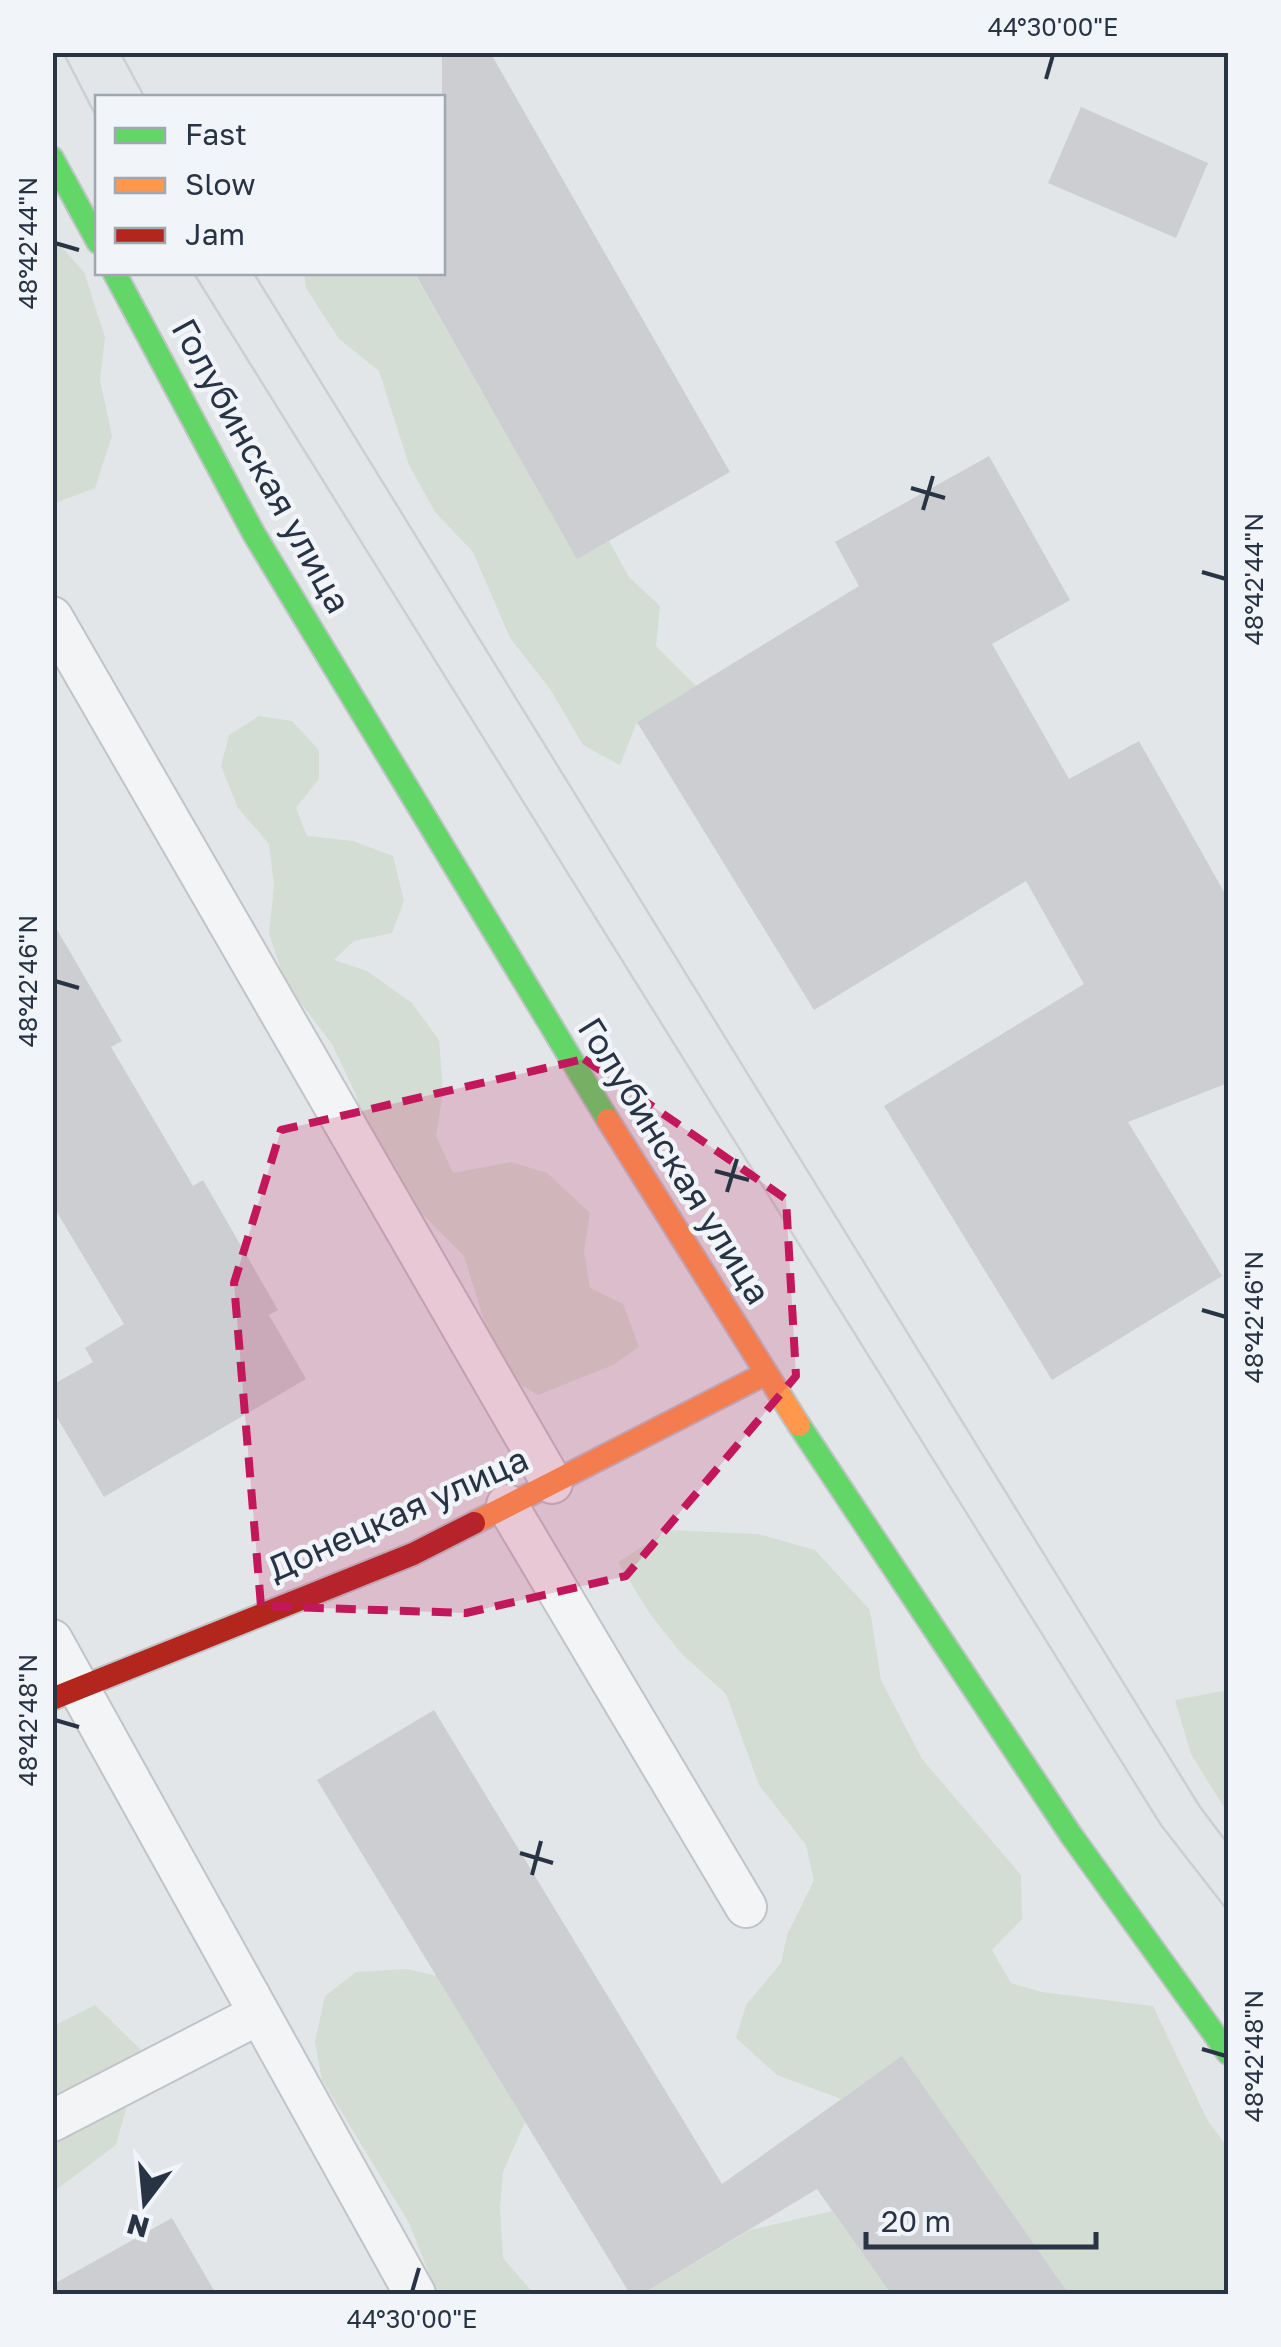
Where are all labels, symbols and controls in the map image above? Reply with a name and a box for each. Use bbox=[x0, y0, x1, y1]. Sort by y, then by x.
text: 44°30'00"E bbox=[988, 11, 1118, 42]
legend bbox=[95, 95, 445, 275]
text: Fast bbox=[185, 116, 247, 152]
text: Slow bbox=[185, 166, 256, 202]
text: 48°42'44"N bbox=[12, 177, 43, 309]
text: Jam bbox=[185, 216, 245, 252]
street label: Голубинская улица bbox=[164, 311, 360, 620]
text: 48°42'44"N bbox=[1238, 513, 1269, 645]
text: 48°42'46"N bbox=[12, 915, 43, 1047]
street label: Голубинская улица bbox=[570, 1009, 780, 1311]
text: 48°42'46"N bbox=[1238, 1251, 1269, 1383]
street label: Донецкая улица bbox=[261, 1437, 534, 1589]
text: 48°42'48"N bbox=[12, 1654, 43, 1786]
text: 48°42'48"N bbox=[1238, 1990, 1269, 2122]
north arrow bbox=[95, 2152, 195, 2252]
scale bar bbox=[866, 2187, 1096, 2249]
text: 20 m bbox=[881, 2203, 951, 2239]
text: N bbox=[123, 2208, 153, 2245]
text: 44°30'00"E bbox=[347, 2303, 477, 2334]

